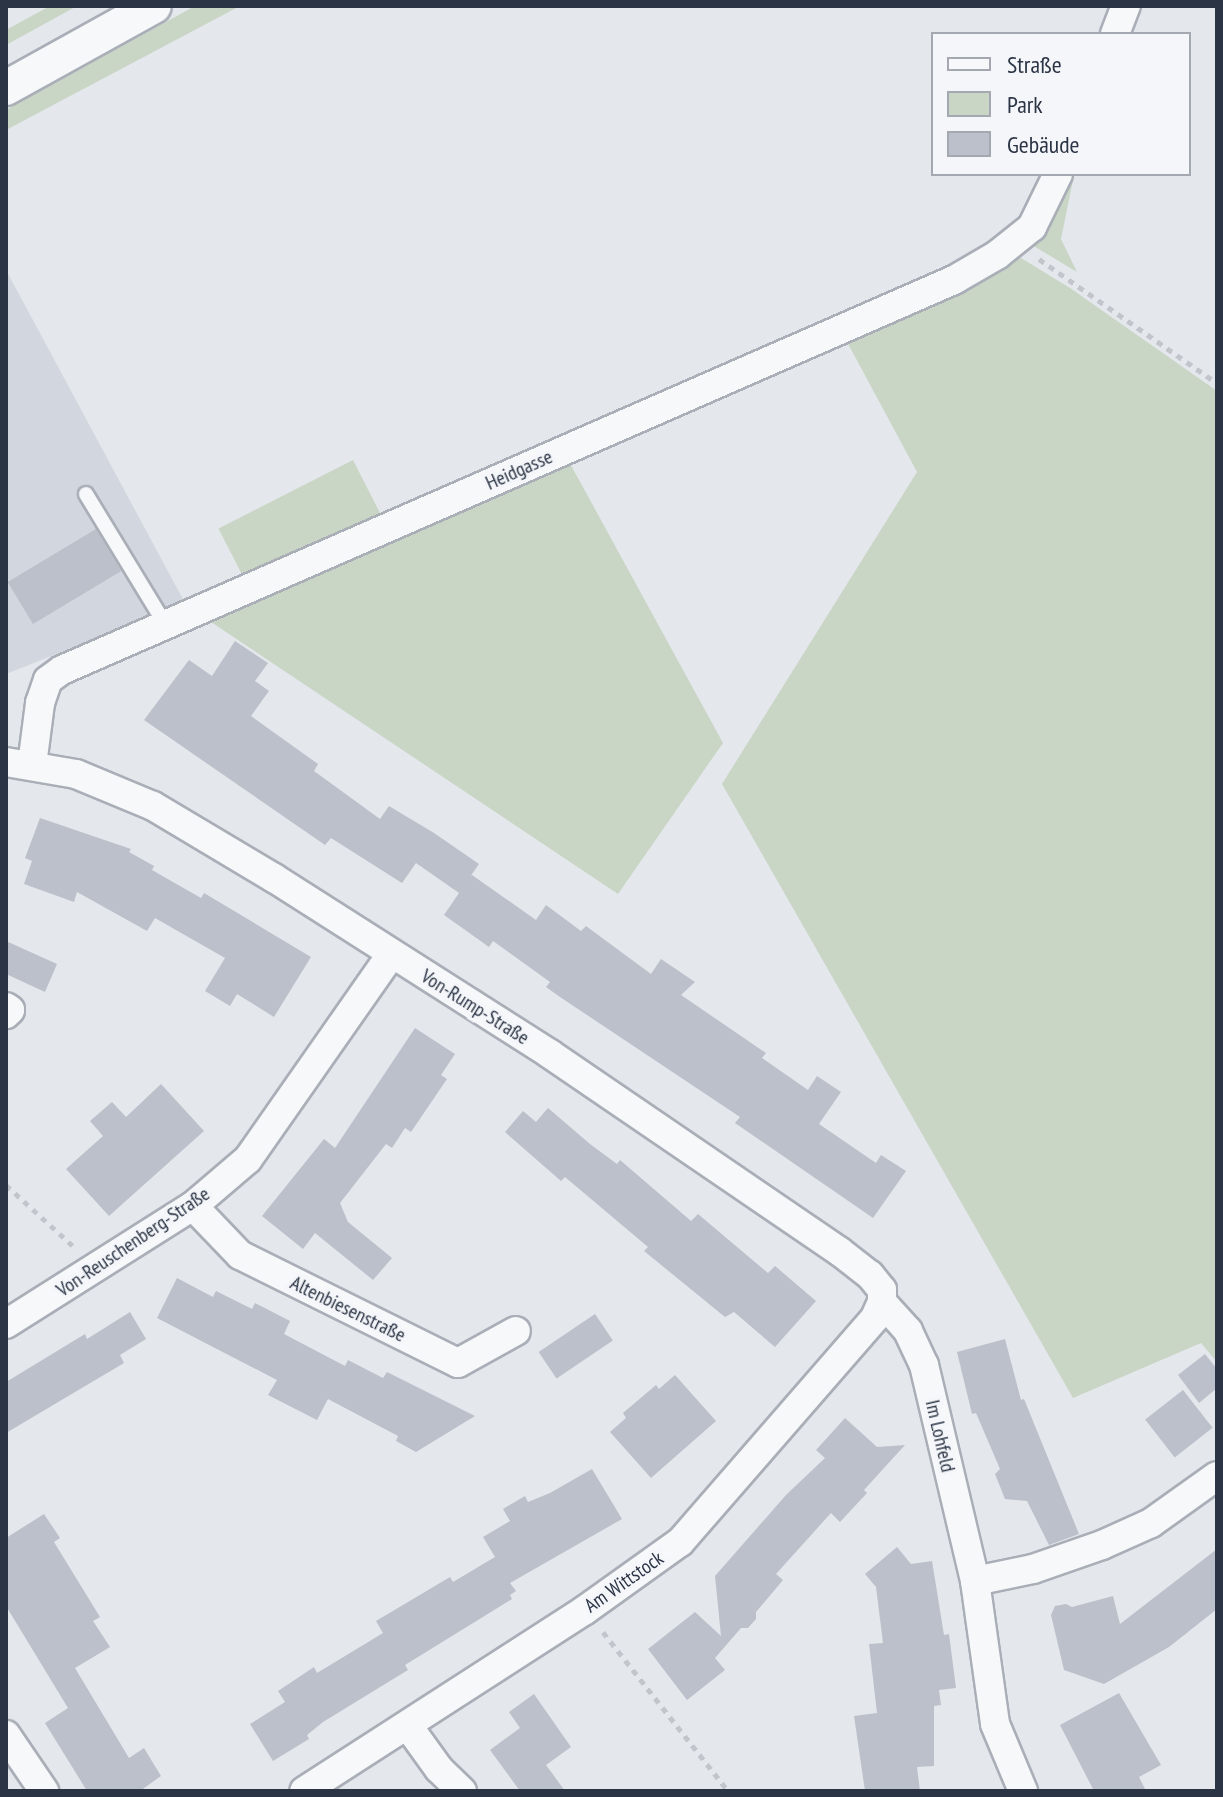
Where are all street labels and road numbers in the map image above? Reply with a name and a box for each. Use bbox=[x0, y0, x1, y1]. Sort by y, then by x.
street label: Heidgasse bbox=[482, 445, 556, 495]
street label: Von-Rump-Straße bbox=[417, 964, 533, 1050]
street label: Von-Reuschenberg-Straße bbox=[52, 1182, 214, 1302]
street label: Altenbiesenstraße bbox=[286, 1271, 410, 1347]
street label: Im Lohfeld bbox=[920, 1398, 960, 1474]
street label: Am Wittstock bbox=[580, 1546, 668, 1618]

